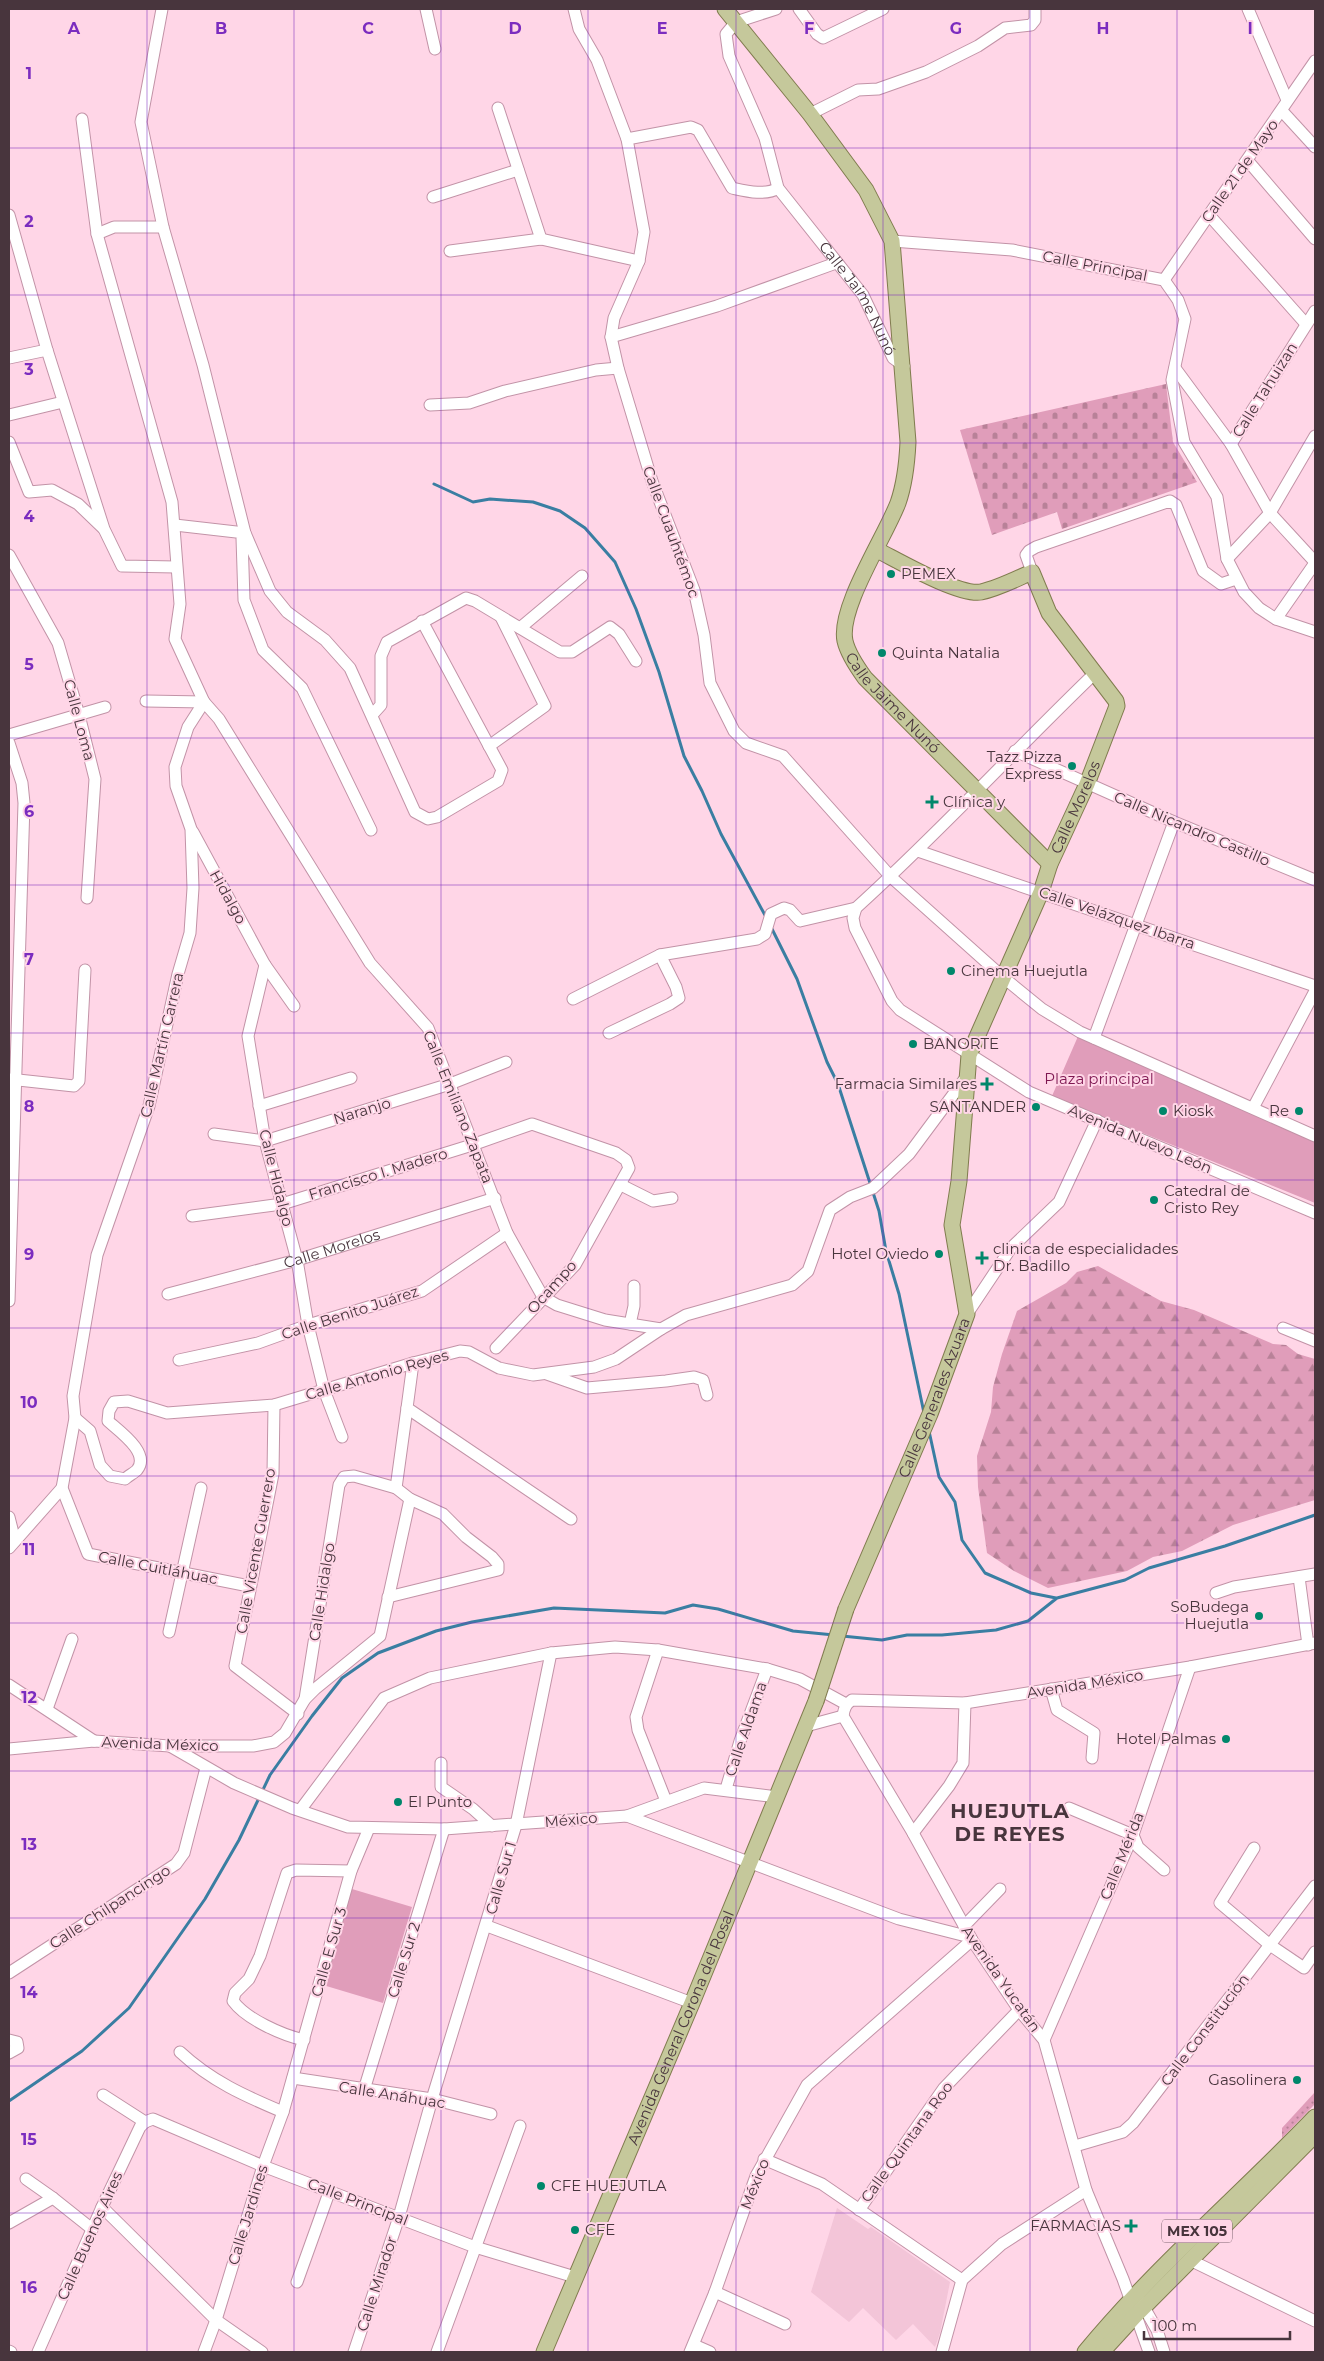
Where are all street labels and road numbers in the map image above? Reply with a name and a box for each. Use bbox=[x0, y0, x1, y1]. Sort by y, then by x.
street label: Calle 21 de Mayo bbox=[1197, 115, 1282, 226]
street label: Calle Jaime Nunó bbox=[815, 237, 900, 359]
street label: Calle Principal bbox=[1041, 246, 1149, 285]
street label: Calle Tahuizan bbox=[1228, 339, 1301, 441]
street label: Calle Cuauhtémoc bbox=[639, 463, 704, 600]
street label: Calle Jaime Nunó bbox=[842, 649, 944, 757]
street label: Calle Loma bbox=[60, 677, 99, 763]
street label: Calle Morelos bbox=[1046, 758, 1104, 857]
street label: Calle Nicandro Castillo bbox=[1111, 787, 1273, 870]
street label: Hidalgo bbox=[206, 866, 251, 927]
street label: Calle Velázquez Ibarra bbox=[1037, 882, 1198, 953]
street label: Calle Martín Carrera bbox=[136, 970, 187, 1119]
street label: Calle Emiliano Zapata bbox=[419, 1028, 498, 1186]
street label: Naranjo bbox=[331, 1093, 393, 1128]
street label: Avenida Nuevo León bbox=[1066, 1100, 1215, 1177]
street label: Calle Hidalgo bbox=[255, 1127, 298, 1228]
street label: Francisco I. Madero bbox=[306, 1143, 450, 1204]
street label: Calle Morelos bbox=[282, 1225, 382, 1272]
street label: Ocampo bbox=[523, 1256, 581, 1317]
street label: Calle Benito Juárez bbox=[279, 1281, 421, 1344]
street label: Calle Generales Azuara bbox=[894, 1315, 974, 1481]
street label: Calle Antonio Reyes bbox=[303, 1345, 451, 1404]
street label: Calle Vicente Guerrero bbox=[232, 1467, 279, 1635]
street label: Calle Hidalgo bbox=[304, 1541, 339, 1642]
street label: Calle Cuitláhuac bbox=[97, 1547, 219, 1588]
street label: Avenida México bbox=[1025, 1665, 1144, 1702]
street label: Calle Aldama bbox=[720, 1679, 771, 1779]
street label: Avenida México bbox=[101, 1732, 219, 1755]
street label: México bbox=[544, 1808, 598, 1831]
street label: Calle Mérida bbox=[1095, 1809, 1148, 1902]
street label: Calle Sur 1 bbox=[481, 1839, 520, 1917]
street label: Calle Chilpancingo bbox=[46, 1860, 174, 1953]
street label: Calle E Sur 3 bbox=[307, 1905, 350, 1999]
street label: Avenida General Corona del Rosal bbox=[623, 1908, 738, 2148]
street label: Calle Sur 2 bbox=[383, 1920, 424, 2000]
street label: Avenida Yucatán bbox=[958, 1922, 1045, 2036]
street label: Calle Constitución bbox=[1156, 1970, 1253, 2090]
street label: Calle Anáhuac bbox=[337, 2077, 447, 2112]
street label: Calle Quintana Roo bbox=[856, 2078, 957, 2206]
street label: México bbox=[736, 2156, 773, 2212]
street label: Calle Jardines bbox=[223, 2163, 272, 2267]
street label: Calle Buenos Aires bbox=[53, 2169, 126, 2303]
street label: Calle Principal bbox=[305, 2174, 411, 2229]
road number: MEX 105 bbox=[1162, 2220, 1232, 2242]
street label: Calle Mirador bbox=[352, 2234, 401, 2334]

